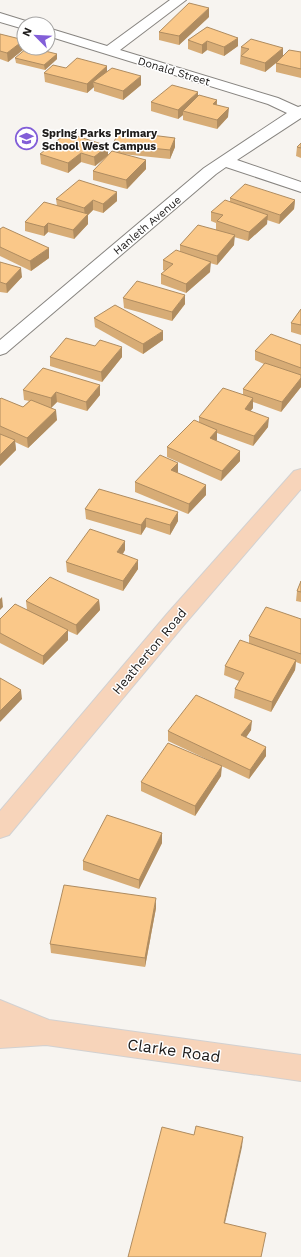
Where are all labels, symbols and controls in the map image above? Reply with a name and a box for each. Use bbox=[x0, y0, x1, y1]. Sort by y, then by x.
north arrow bbox=[16, 16, 56, 56]
text: N bbox=[20, 26, 35, 39]
street label: Donald Street bbox=[136, 54, 212, 89]
school or university icon: Spring Parks Primary School West Campus bbox=[14, 126, 40, 152]
place label: Spring Parks Primary School West Campus bbox=[42, 127, 158, 153]
street label: Hanleth Avenue bbox=[111, 193, 184, 257]
street label: Heatherton Road bbox=[109, 605, 190, 697]
street label: Clarke Road bbox=[126, 1035, 222, 1066]

